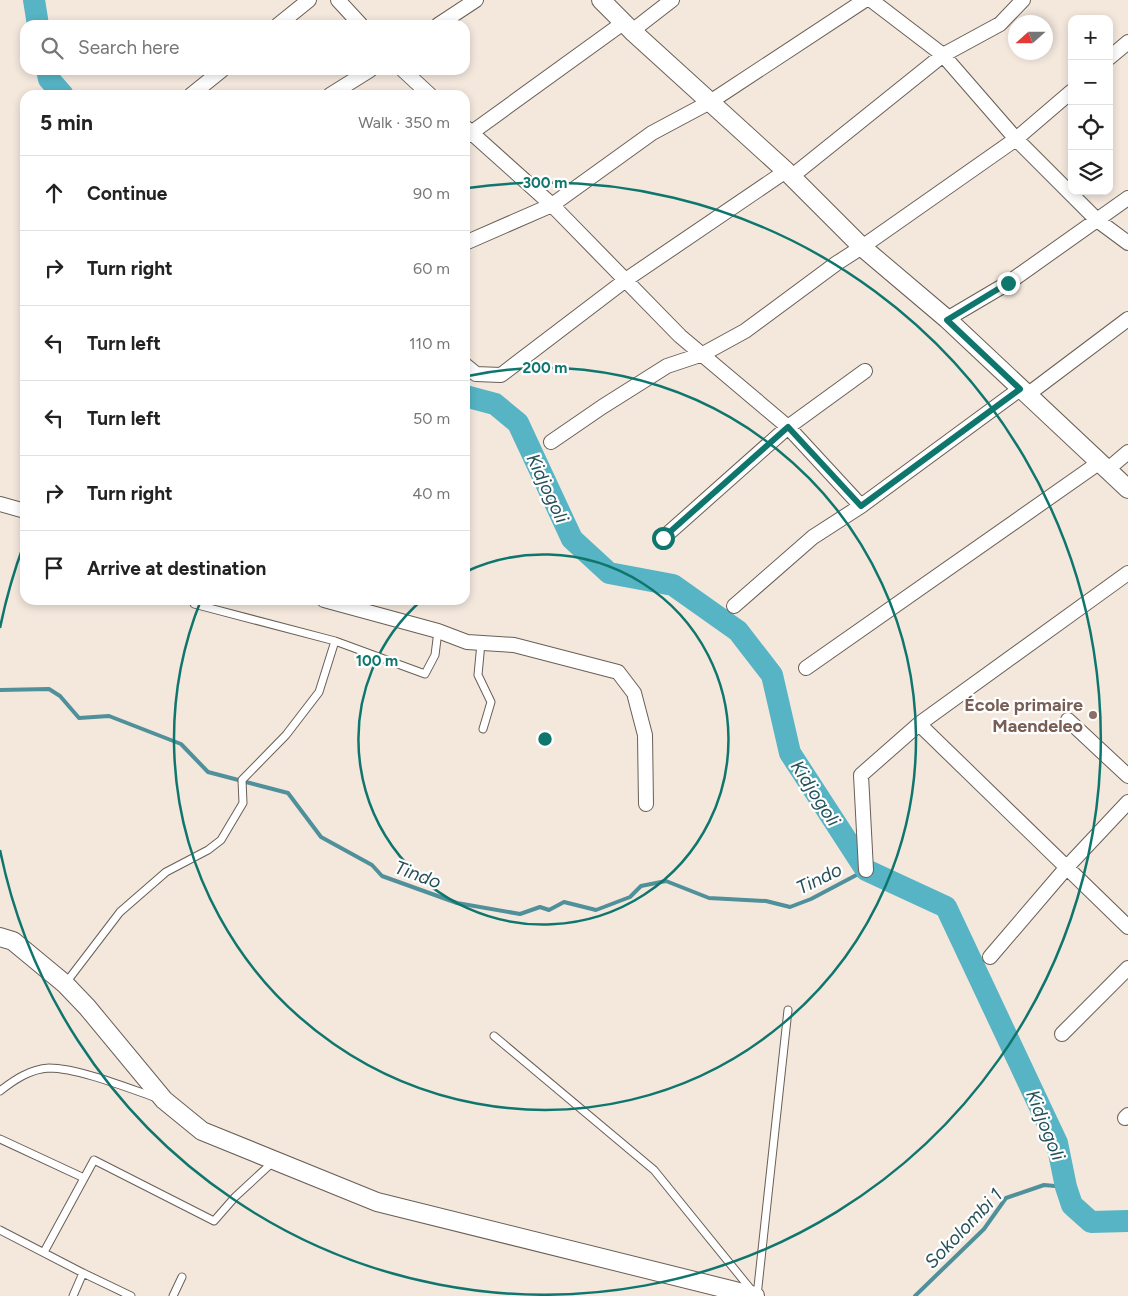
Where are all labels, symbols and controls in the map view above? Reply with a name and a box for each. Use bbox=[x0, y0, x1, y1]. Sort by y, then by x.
north arrow bbox=[1008, 15, 1053, 60]
map controls bbox=[1068, 15, 1113, 195]
button: + bbox=[1068, 15, 1113, 60]
search box bbox=[20, 20, 470, 75]
icon: search bbox=[38, 34, 66, 62]
text: Search here bbox=[78, 36, 180, 59]
button: − bbox=[1068, 60, 1113, 105]
button: locate bbox=[1068, 105, 1113, 150]
text: 5 min bbox=[40, 110, 93, 135]
text: Walk · 350 m bbox=[358, 113, 450, 132]
button: layers bbox=[1068, 150, 1113, 195]
text: 300 m bbox=[523, 174, 567, 192]
icon: ahead bbox=[40, 179, 68, 207]
text: Continue bbox=[87, 182, 167, 205]
text: 90 m bbox=[413, 184, 450, 203]
icon: right bbox=[40, 254, 68, 282]
text: Turn right bbox=[87, 257, 173, 280]
text: 60 m bbox=[413, 259, 450, 278]
route end bbox=[997, 272, 1020, 295]
icon: left bbox=[40, 329, 68, 357]
text: Turn left bbox=[87, 332, 161, 355]
text: 110 m bbox=[409, 334, 450, 353]
text: 200 m bbox=[523, 359, 567, 377]
icon: left bbox=[40, 404, 68, 432]
text: Turn left bbox=[87, 407, 161, 430]
text: 50 m bbox=[413, 409, 450, 428]
water label: Kidjogoli bbox=[522, 450, 574, 527]
icon: right bbox=[40, 479, 68, 507]
text: Turn right bbox=[87, 482, 173, 505]
text: 40 m bbox=[412, 484, 450, 503]
route start bbox=[652, 527, 675, 550]
icon: arrive bbox=[40, 554, 68, 582]
text: Arrive at destination bbox=[87, 557, 266, 580]
text: 100 m bbox=[356, 652, 398, 670]
place label: École primaire Maendeleo bbox=[964, 694, 1083, 737]
marker: École primaire Maendeleo bbox=[1087, 709, 1099, 721]
centre of rings bbox=[536, 730, 554, 748]
water label: Kidjogoli bbox=[786, 756, 846, 831]
water label: Tindo bbox=[391, 856, 444, 893]
water label: Tindo bbox=[793, 858, 846, 899]
water label: Kidjogoli bbox=[1021, 1087, 1070, 1164]
water label: Sokolombi 1 bbox=[920, 1183, 1007, 1273]

